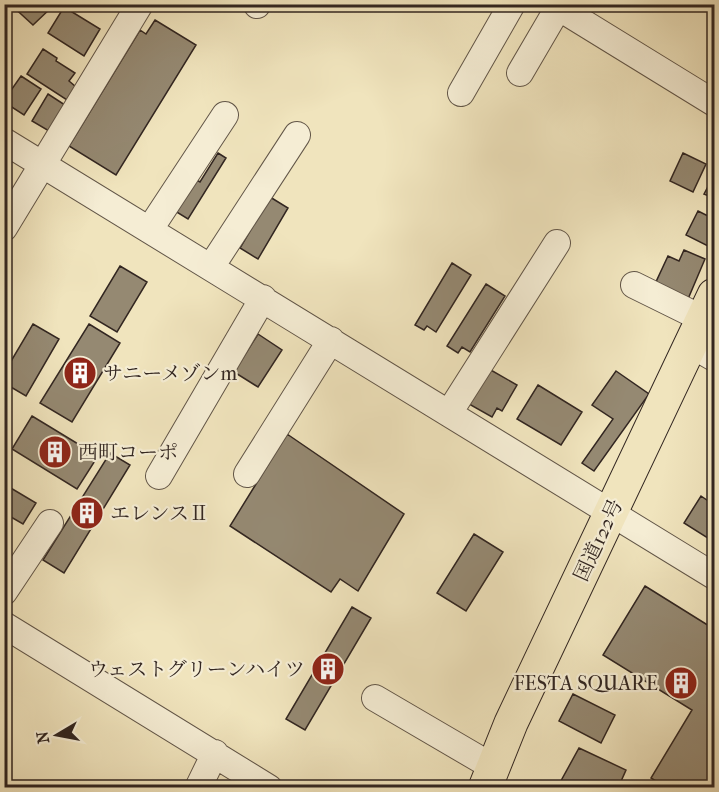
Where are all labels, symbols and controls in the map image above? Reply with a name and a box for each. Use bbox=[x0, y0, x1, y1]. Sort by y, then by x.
building icon: サニーメゾンm bbox=[62, 355, 98, 391]
place label: サニーメゾンm bbox=[103, 362, 238, 385]
building icon: 西町コーポ bbox=[37, 434, 73, 470]
place label: 西町コーポ bbox=[78, 441, 178, 464]
building icon: エレンスⅡ bbox=[69, 495, 105, 531]
street label: 国道122号 bbox=[569, 496, 627, 585]
place label: エレンスⅡ bbox=[110, 502, 209, 525]
building icon: ウェストグリーンハイツ bbox=[310, 651, 346, 687]
place label: ウェストグリーンハイツ bbox=[88, 658, 305, 681]
building icon: FESTA SQUARE bbox=[663, 665, 699, 701]
place label: FESTA SQUARE bbox=[514, 672, 658, 695]
north arrow bbox=[27, 705, 87, 765]
text: N bbox=[32, 729, 53, 745]

